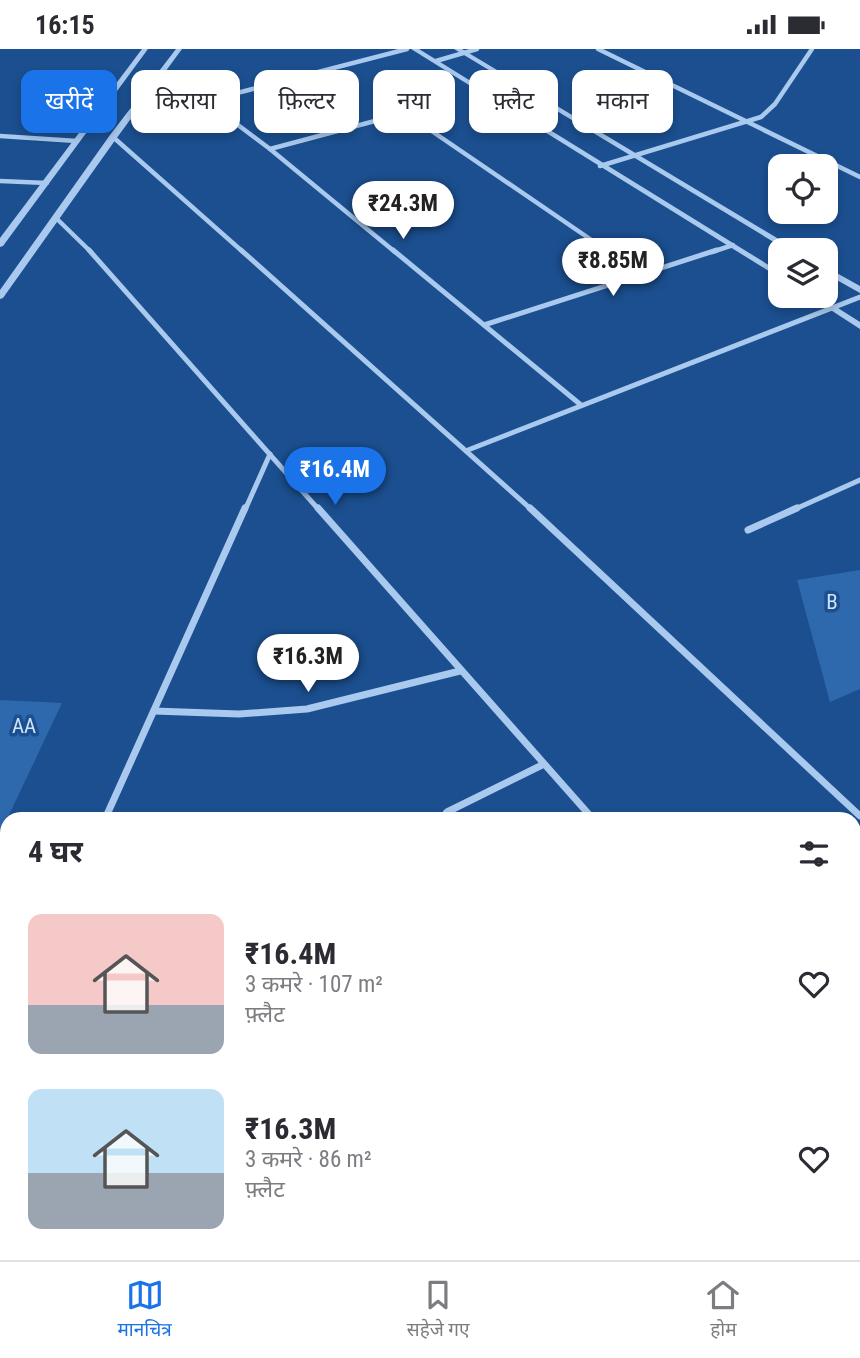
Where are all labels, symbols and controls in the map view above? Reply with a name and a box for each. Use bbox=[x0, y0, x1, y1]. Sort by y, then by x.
text: 16:15 bbox=[35, 10, 95, 40]
chip: खरीदें bbox=[21, 70, 117, 133]
chip: किराया bbox=[131, 70, 240, 133]
chip: फ़िल्टर bbox=[254, 70, 359, 133]
chip: नया bbox=[373, 70, 455, 133]
chip: फ़्लैट bbox=[469, 70, 558, 133]
chip: मकान bbox=[572, 70, 673, 133]
map controls bbox=[768, 154, 838, 308]
button: locate bbox=[768, 154, 838, 224]
pin: ₹24.3M bbox=[346, 181, 460, 241]
text: ₹24.3M bbox=[368, 190, 438, 217]
button: layers bbox=[768, 238, 838, 308]
pin: ₹8.85M bbox=[556, 239, 670, 298]
text: ₹8.85M bbox=[578, 247, 648, 274]
pin: ₹16.4M bbox=[278, 447, 392, 507]
text: ₹16.4M bbox=[300, 456, 370, 483]
park label: B bbox=[826, 590, 838, 614]
pin: ₹16.3M bbox=[251, 635, 365, 694]
text: ₹16.3M bbox=[273, 643, 343, 670]
park label: AA bbox=[12, 714, 36, 738]
text: 4 घर bbox=[28, 834, 83, 869]
icon: filters bbox=[795, 835, 833, 873]
text: ₹16.4M bbox=[245, 936, 336, 971]
icon: home bbox=[84, 942, 168, 1026]
icon: heart bbox=[795, 965, 833, 1003]
text: 3 कमरे · 107 m² bbox=[245, 971, 383, 998]
text: फ़्लैट bbox=[245, 1001, 285, 1028]
text: ₹16.3M bbox=[245, 1111, 336, 1146]
icon: home bbox=[84, 1117, 168, 1201]
icon: heart bbox=[795, 1140, 833, 1178]
text: 3 कमरे · 86 m² bbox=[245, 1146, 372, 1173]
text: फ़्लैट bbox=[245, 1176, 285, 1203]
tab: मानचित्र bbox=[118, 1276, 172, 1344]
tab: सहेजे गए bbox=[407, 1276, 469, 1344]
tab: होम bbox=[704, 1276, 742, 1344]

